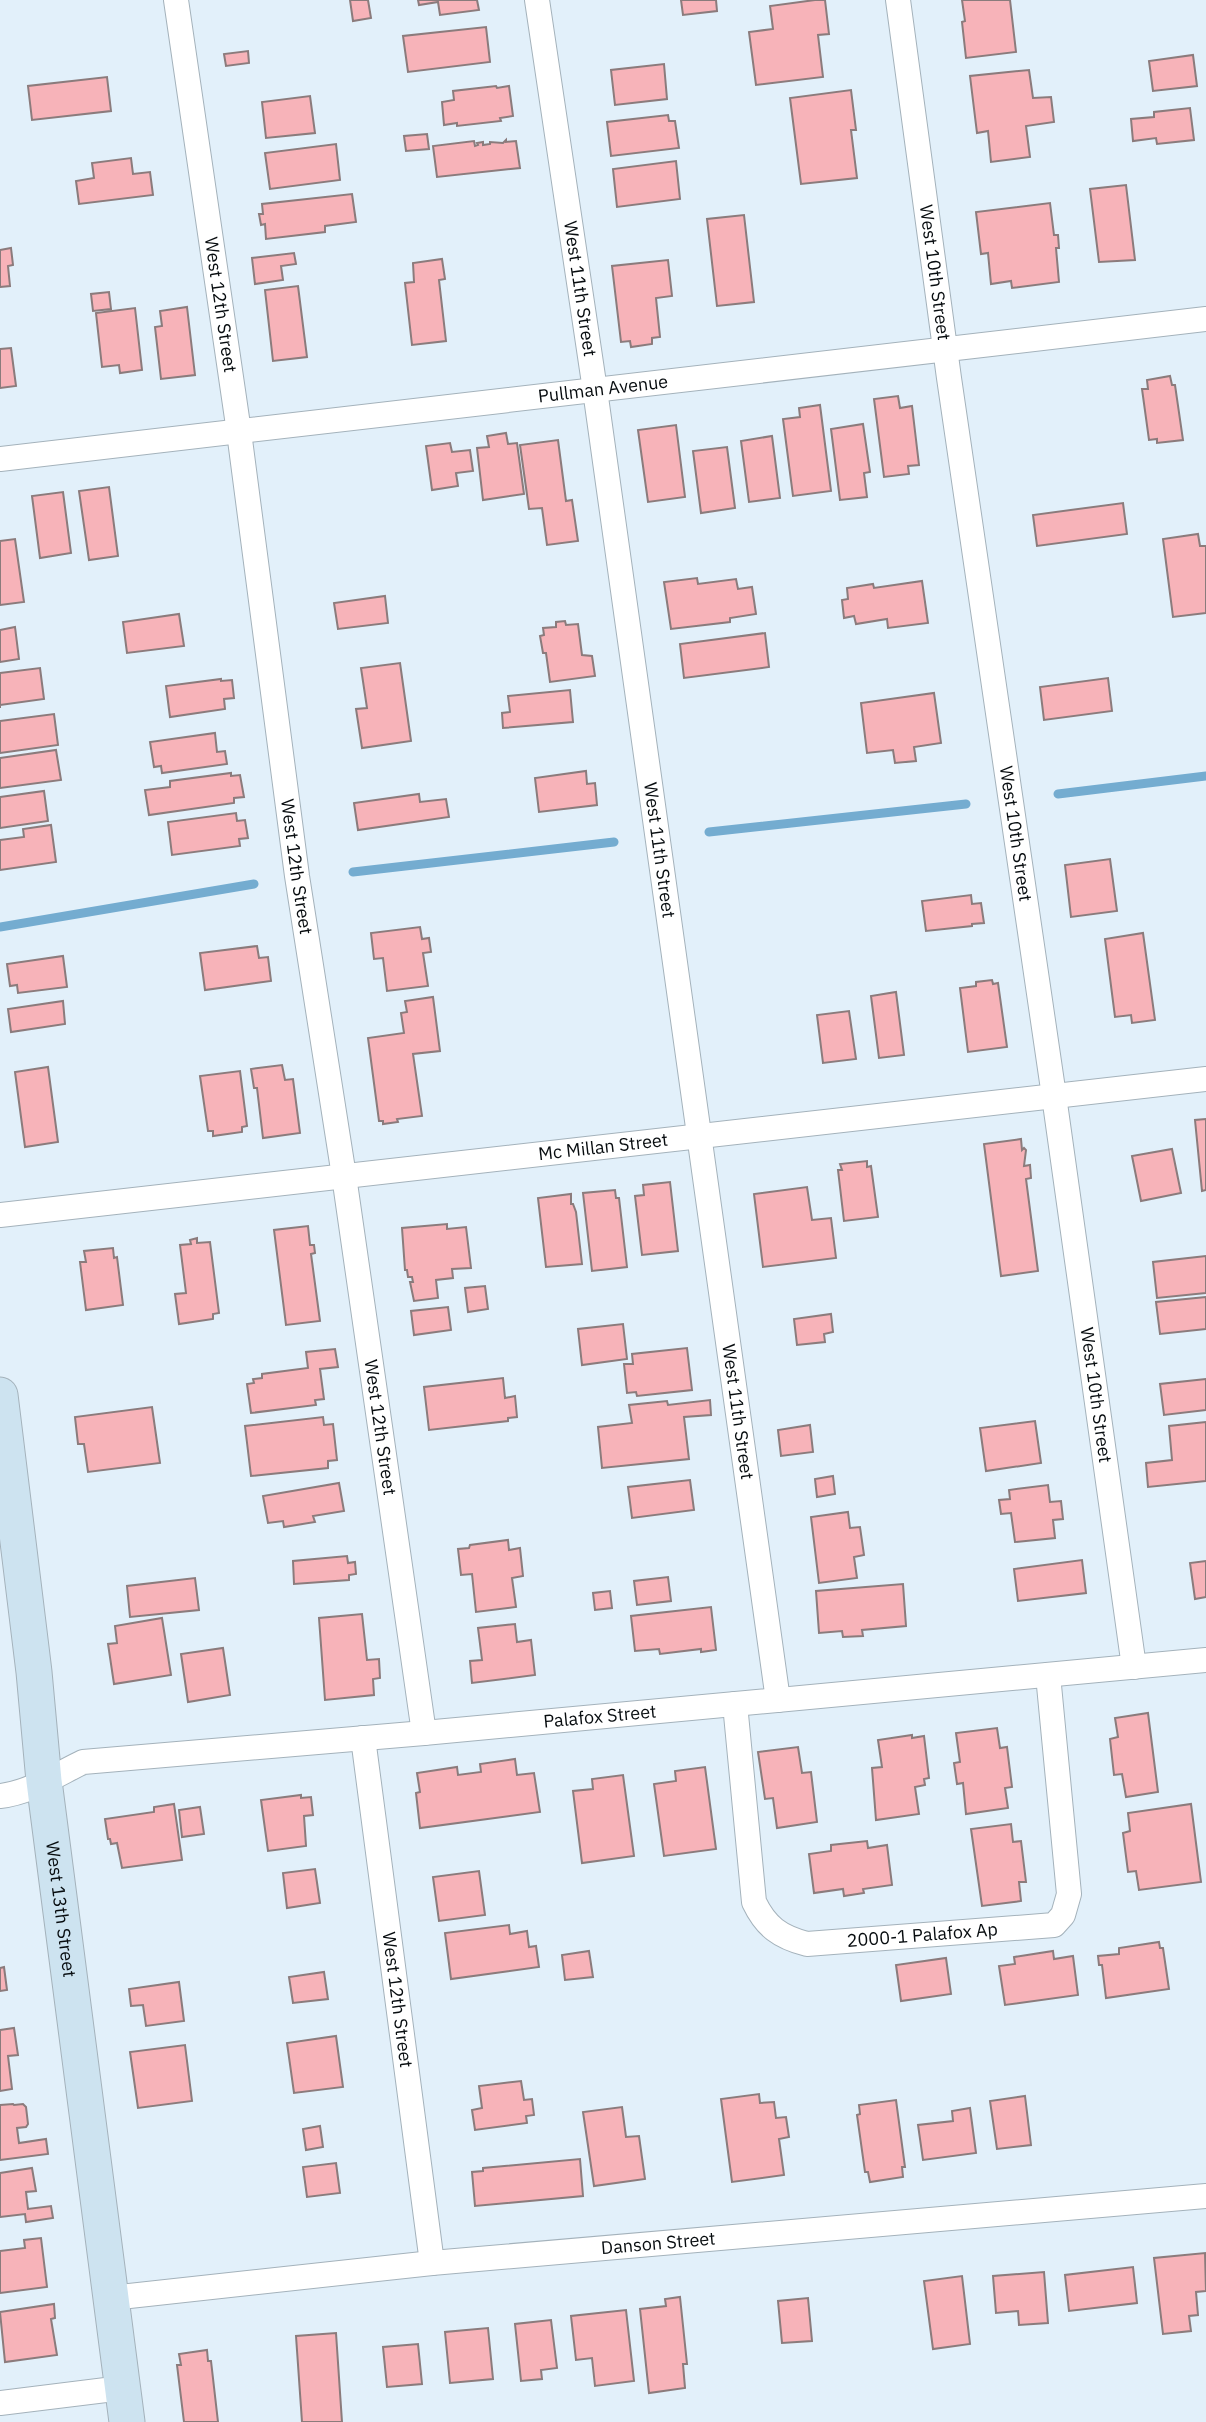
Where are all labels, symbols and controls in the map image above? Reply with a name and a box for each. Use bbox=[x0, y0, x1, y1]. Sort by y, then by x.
street label: West 10th Street bbox=[915, 203, 956, 342]
street label: West 11th Street bbox=[559, 219, 602, 358]
street label: West 12th Street bbox=[200, 235, 242, 374]
street label: Pullman Avenue bbox=[537, 370, 669, 407]
street label: West 10th Street bbox=[995, 764, 1037, 903]
street label: West 11th Street bbox=[639, 781, 681, 919]
street label: West 12th Street bbox=[276, 797, 318, 936]
street label: Mc Millan Street bbox=[537, 1128, 669, 1165]
street label: West 10th Street bbox=[1076, 1326, 1117, 1464]
street label: West 11th Street bbox=[717, 1342, 759, 1481]
street label: West 12th Street bbox=[360, 1358, 402, 1497]
street label: Palafox Street bbox=[542, 1699, 657, 1733]
street label: West 13th Street bbox=[41, 1840, 81, 1979]
street label: 2000-1 Palafox Ap bbox=[846, 1917, 999, 1952]
street label: West 12th Street bbox=[378, 1930, 418, 2069]
street label: Danson Street bbox=[600, 2227, 716, 2259]

